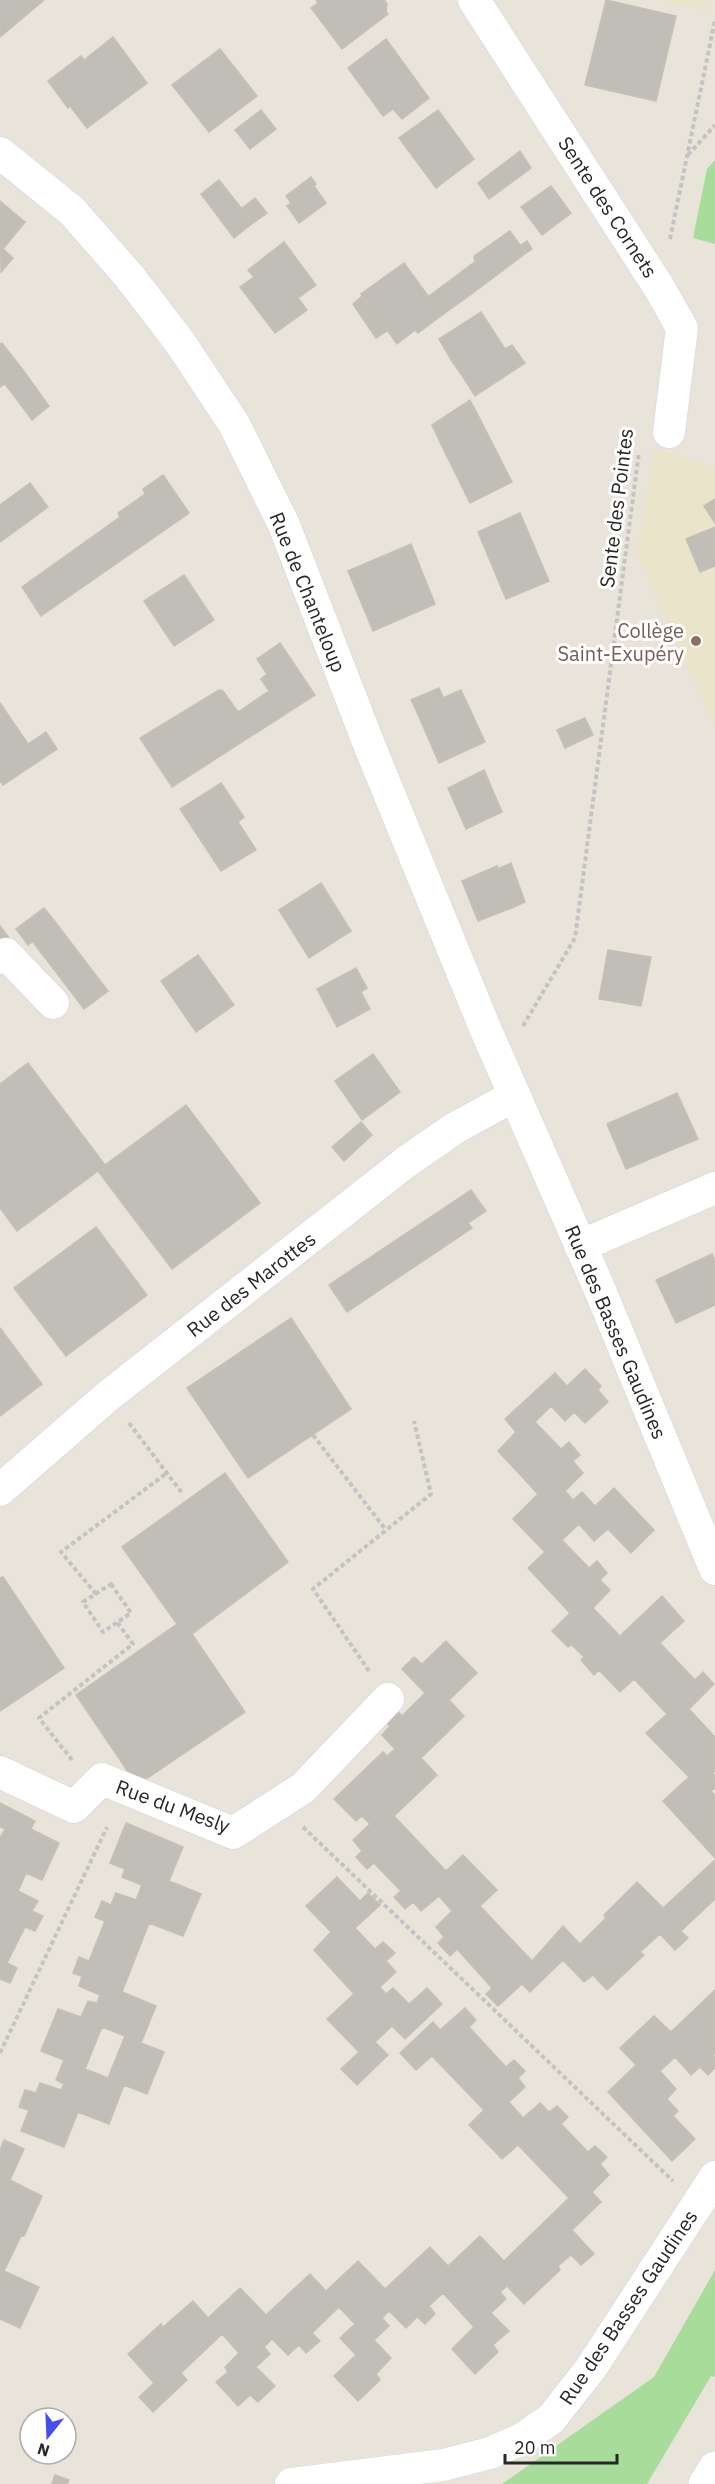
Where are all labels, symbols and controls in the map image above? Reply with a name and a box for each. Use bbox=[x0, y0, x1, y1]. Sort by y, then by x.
street label: Sente des Cornets bbox=[552, 131, 664, 283]
street label: Sente des Pointes bbox=[593, 427, 639, 589]
street label: Rue de Chanteloup bbox=[264, 508, 352, 676]
place label: Collège Saint-Exupéry bbox=[557, 617, 684, 667]
marker: Collège Saint-Exupéry bbox=[689, 634, 703, 648]
street label: Rue des Basses Gaudines bbox=[559, 1221, 673, 1443]
street label: Rue des Marottes bbox=[181, 1225, 321, 1343]
street label: Rue du Mesly bbox=[112, 1773, 234, 1839]
street label: Rue des Basses Gaudines bbox=[552, 2204, 704, 2410]
north arrow bbox=[18, 2406, 78, 2466]
scale bar bbox=[505, 2427, 618, 2465]
text: 20 m bbox=[514, 2436, 556, 2459]
text: N bbox=[35, 2439, 52, 2462]

